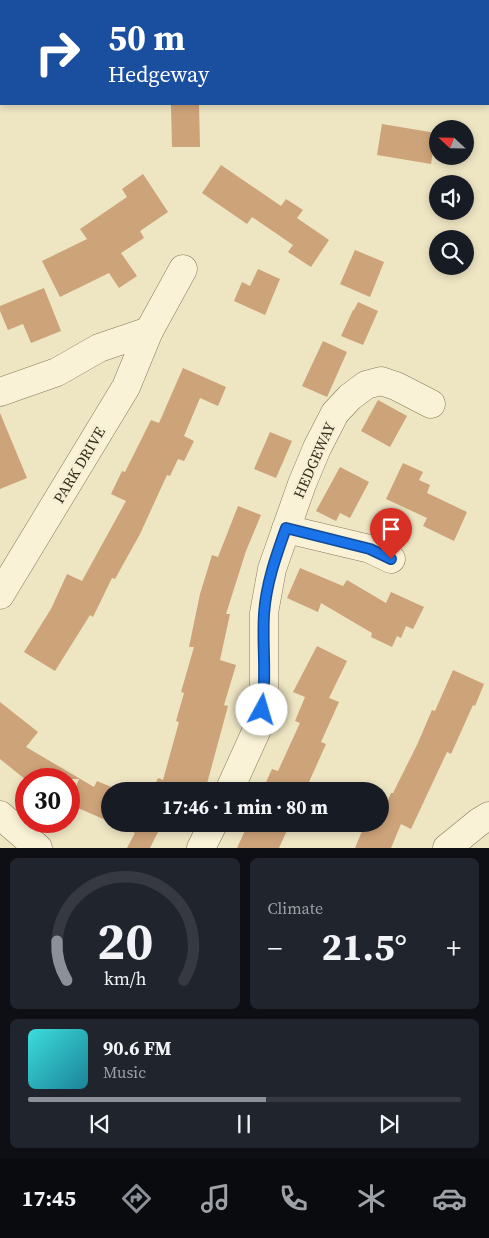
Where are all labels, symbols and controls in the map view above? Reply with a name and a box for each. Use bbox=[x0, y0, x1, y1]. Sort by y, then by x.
text: 50 m bbox=[108, 14, 185, 62]
icon: right bbox=[25, 20, 90, 85]
text: Hedgeway bbox=[108, 59, 209, 89]
north arrow bbox=[429, 120, 474, 165]
map controls bbox=[429, 120, 474, 275]
button: sound bbox=[429, 175, 474, 220]
button: search bbox=[429, 230, 474, 275]
street label: HEDGEWAY bbox=[288, 418, 340, 501]
street label: PARK DRIVE bbox=[48, 423, 110, 507]
pin bbox=[370, 508, 412, 559]
icon: arrive bbox=[377, 515, 405, 543]
position arrow bbox=[235, 683, 287, 735]
speed limit sign: 30 bbox=[15, 768, 80, 833]
text: 17:46 · 1 min · 80 m bbox=[162, 794, 328, 820]
text: Climate bbox=[268, 897, 323, 919]
text: 20 bbox=[97, 905, 153, 976]
text: 21.5° bbox=[321, 921, 407, 973]
text: − bbox=[268, 929, 282, 967]
text: + bbox=[446, 929, 461, 967]
text: km/h bbox=[103, 966, 146, 991]
text: 90.6 FM bbox=[103, 1035, 172, 1061]
text: Music bbox=[103, 1061, 146, 1083]
icon: previous bbox=[86, 1110, 114, 1138]
icon: pause bbox=[230, 1110, 258, 1138]
icon: next bbox=[375, 1110, 403, 1138]
icon: directions bbox=[119, 1181, 154, 1216]
icon: music bbox=[198, 1181, 233, 1216]
icon: phone bbox=[276, 1181, 311, 1216]
icon: climate bbox=[354, 1181, 389, 1216]
icon: car bbox=[432, 1181, 467, 1216]
text: 17:45 bbox=[22, 1183, 76, 1213]

